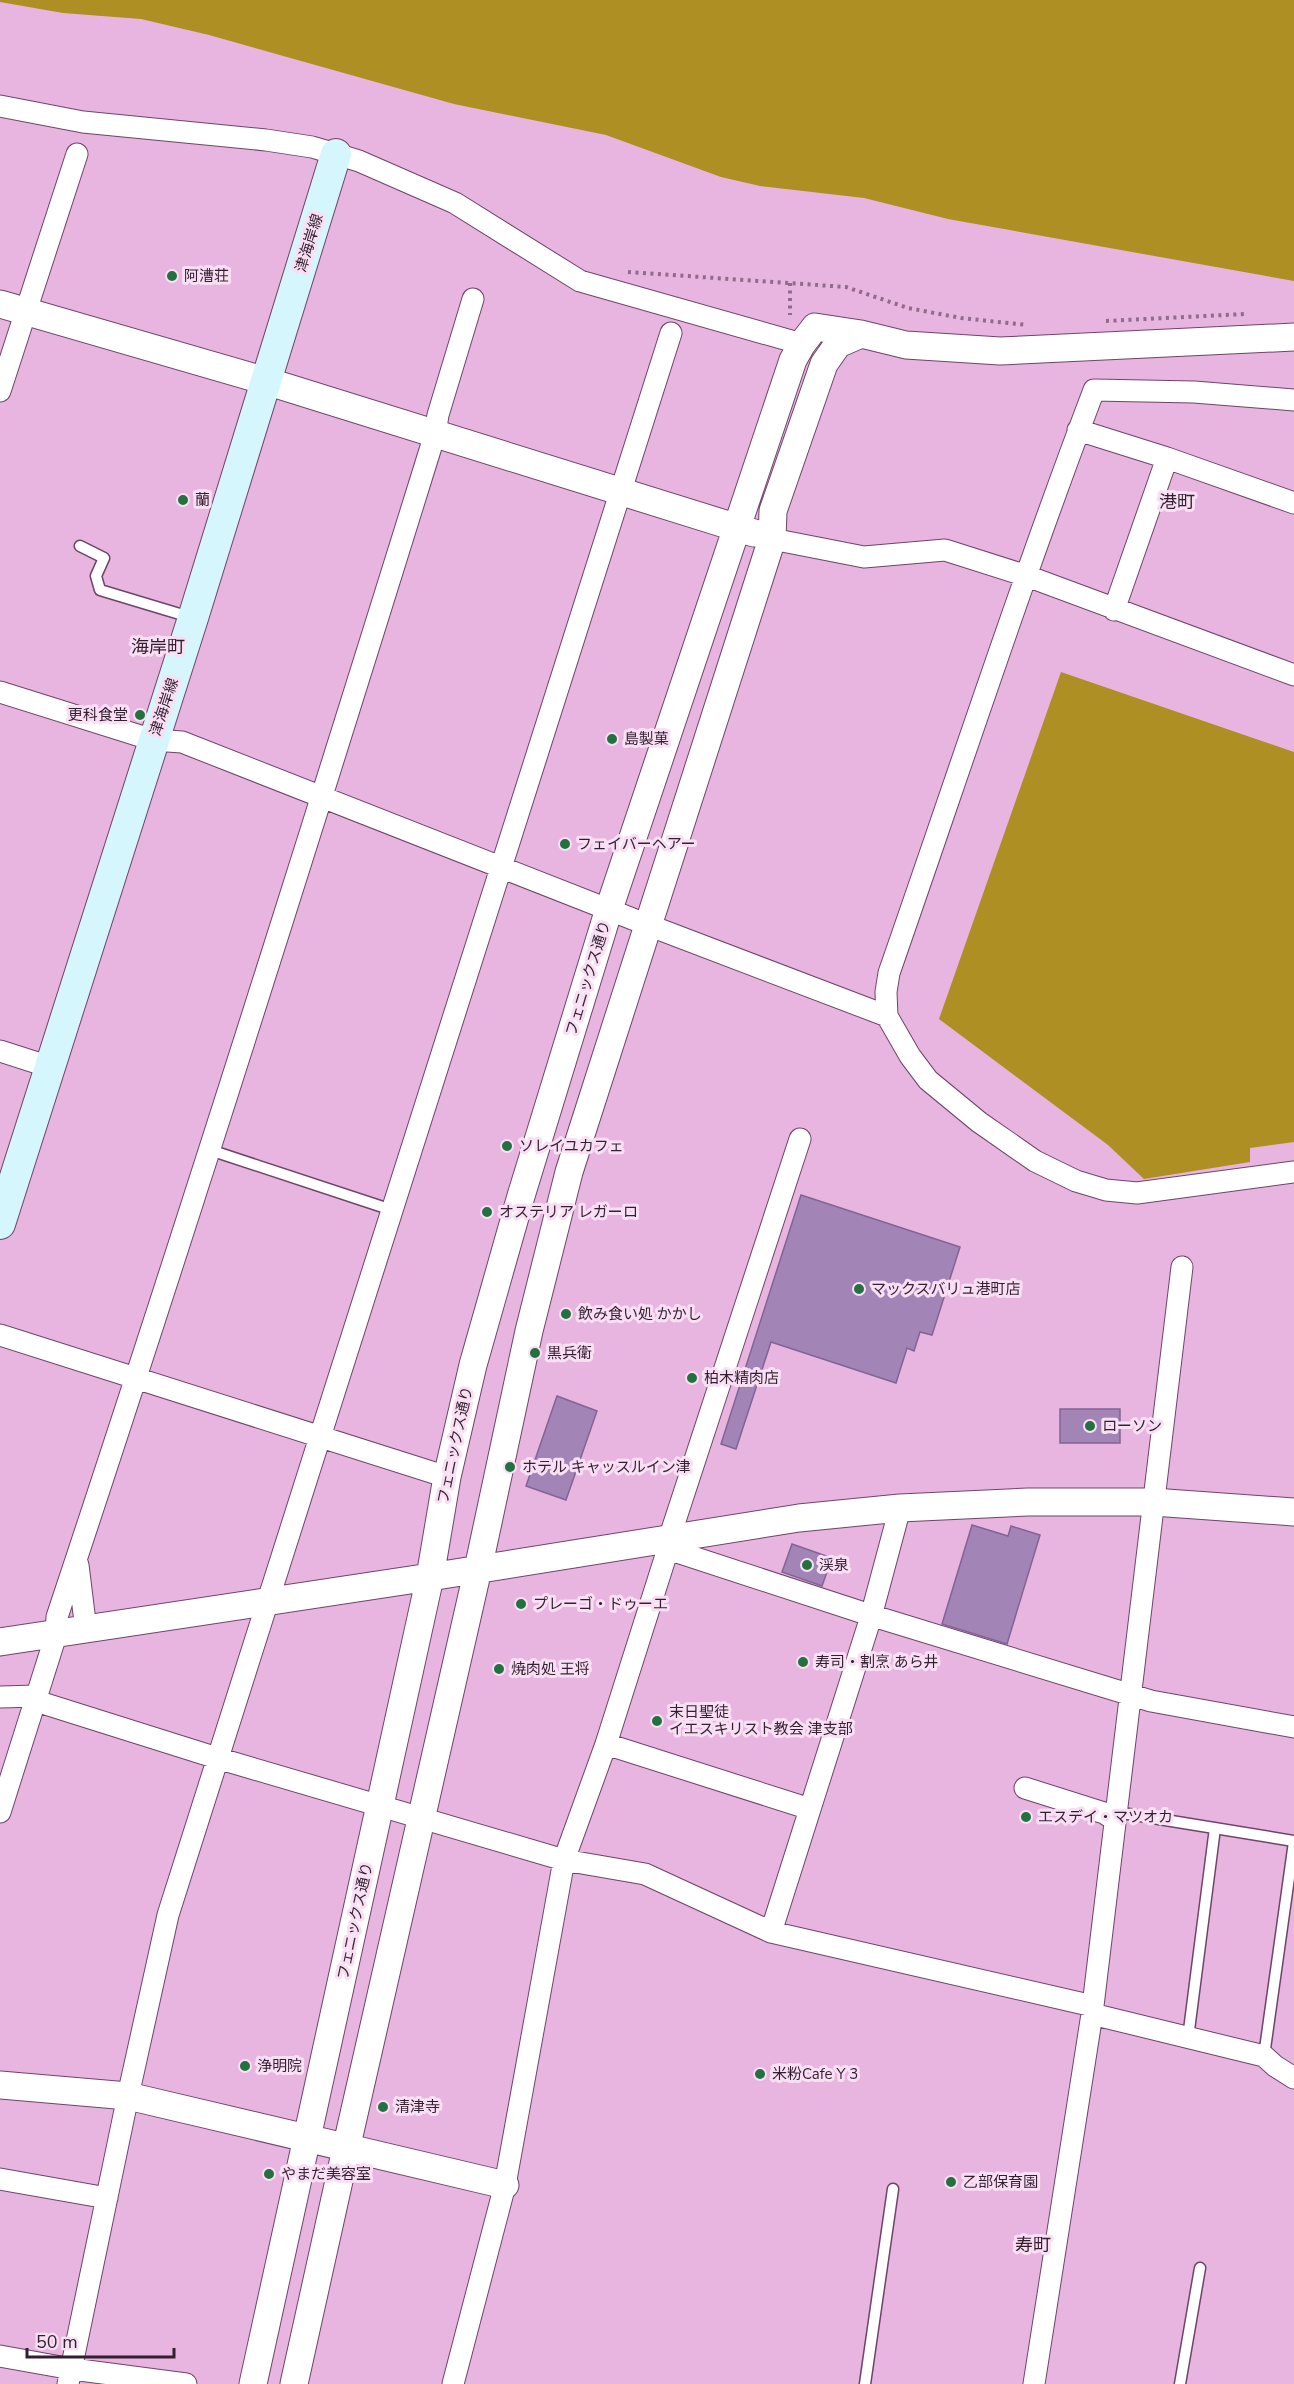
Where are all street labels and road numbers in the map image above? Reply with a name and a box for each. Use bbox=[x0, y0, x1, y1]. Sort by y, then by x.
street label: 津海岸線 bbox=[291, 211, 327, 275]
street label: 津海岸線 bbox=[145, 675, 183, 739]
street label: フェニックス通り bbox=[561, 918, 615, 1038]
street label: フェニックス通り bbox=[433, 1384, 477, 1506]
street label: フェニックス通り bbox=[333, 1860, 377, 1982]

